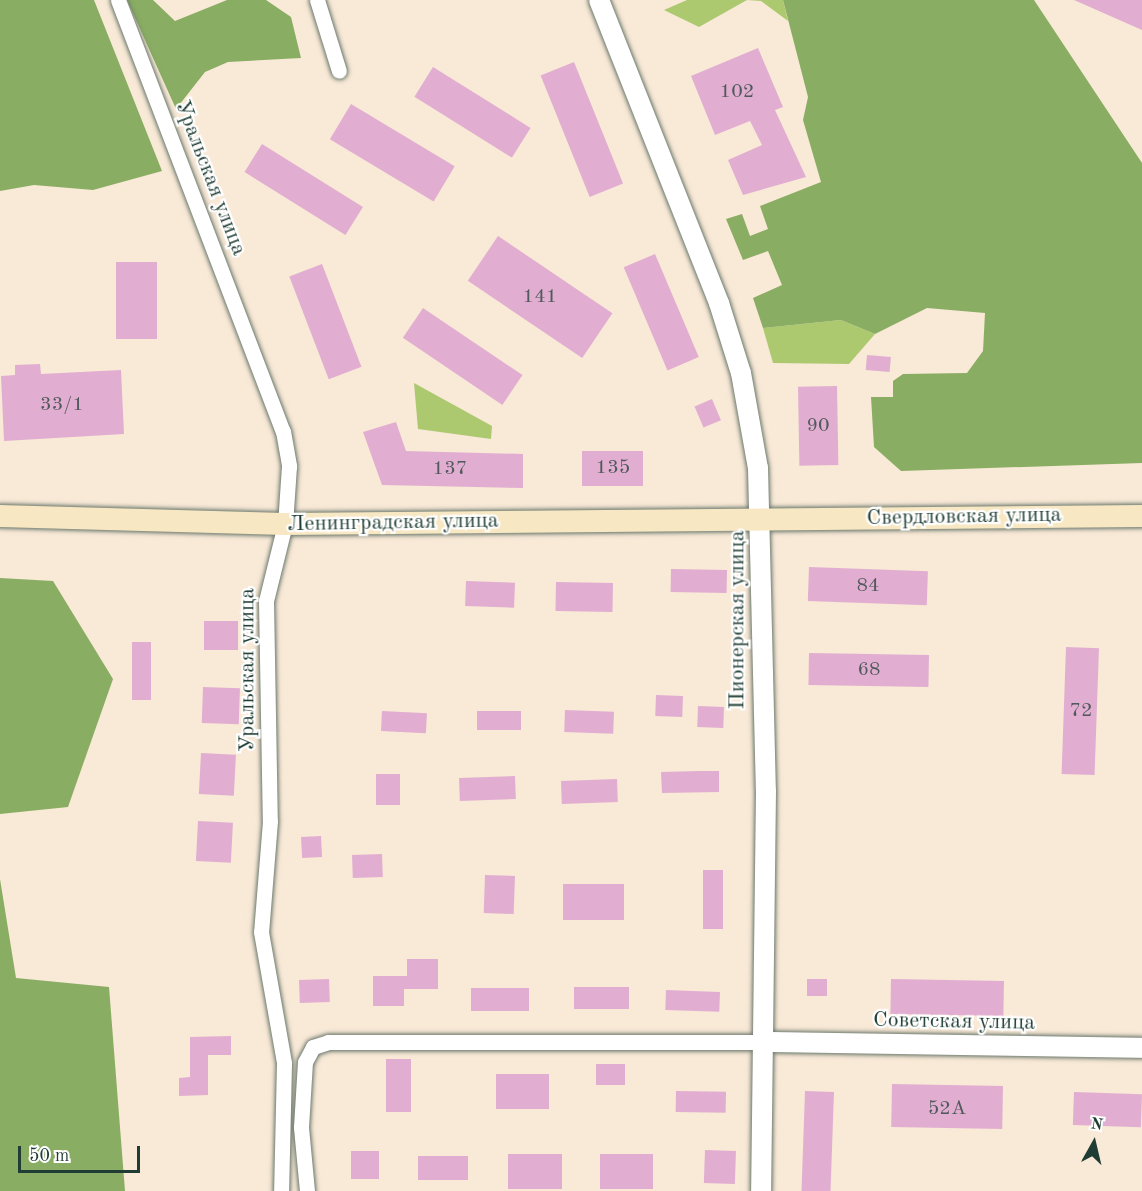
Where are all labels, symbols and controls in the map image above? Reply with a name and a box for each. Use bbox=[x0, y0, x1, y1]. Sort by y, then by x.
house number: 102 bbox=[720, 80, 754, 104]
street label: Уральская улица bbox=[168, 97, 252, 259]
house number: 141 bbox=[523, 285, 557, 309]
house number: 33/1 bbox=[40, 393, 84, 417]
house number: 90 bbox=[806, 414, 830, 438]
house number: 135 bbox=[596, 456, 630, 480]
house number: 137 bbox=[433, 457, 467, 481]
street label: Свердловская улица bbox=[866, 502, 1062, 532]
street label: Ленинградская улица bbox=[287, 508, 499, 538]
street label: Пионерская улица bbox=[725, 530, 751, 710]
house number: 84 bbox=[856, 574, 880, 598]
street label: Уральская улица bbox=[235, 588, 261, 752]
house number: 68 bbox=[857, 658, 881, 682]
house number: 72 bbox=[1069, 699, 1093, 723]
street label: Советская улица bbox=[873, 1007, 1035, 1037]
house number: 52А bbox=[928, 1097, 966, 1121]
north arrow bbox=[1064, 1113, 1124, 1173]
text: N bbox=[1089, 1116, 1104, 1134]
scale bar bbox=[21, 1134, 142, 1172]
text: 50 m bbox=[29, 1147, 69, 1165]

